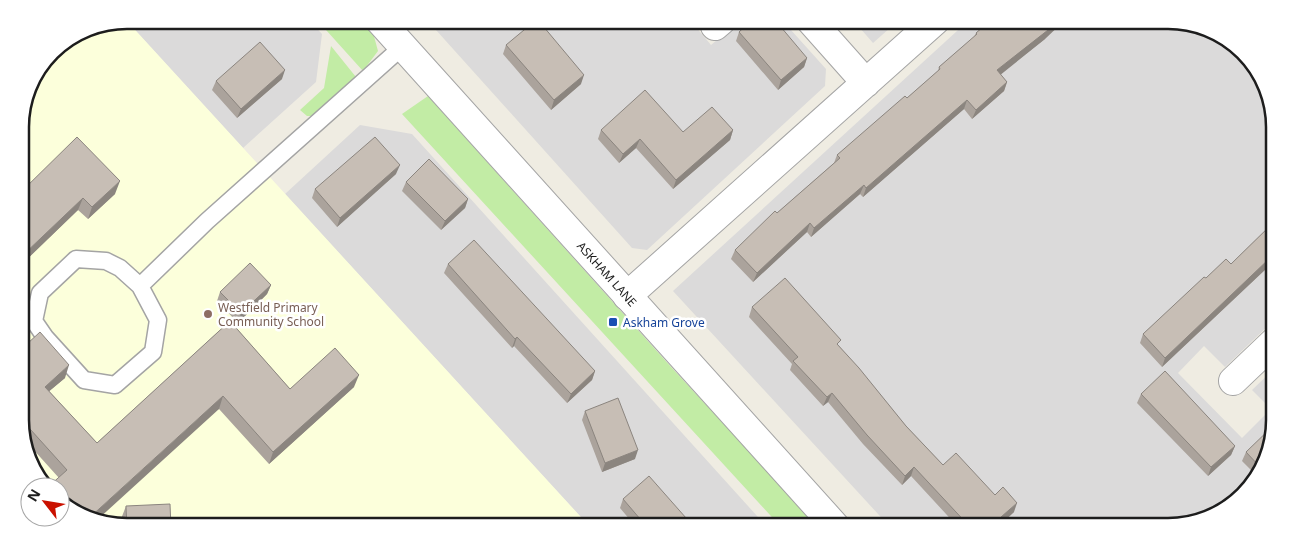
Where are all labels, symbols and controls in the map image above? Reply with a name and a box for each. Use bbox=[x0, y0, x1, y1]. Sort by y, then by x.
street label: ASKHAM LANE bbox=[573, 238, 641, 310]
place label: Westfield Primary Community School bbox=[218, 299, 324, 330]
marker: Westfield Primary Community School bbox=[202, 308, 214, 320]
place label: Askham Grove bbox=[623, 314, 705, 331]
marker: Askham Grove bbox=[607, 316, 619, 328]
north arrow bbox=[20, 477, 70, 527]
text: N bbox=[22, 485, 45, 505]

